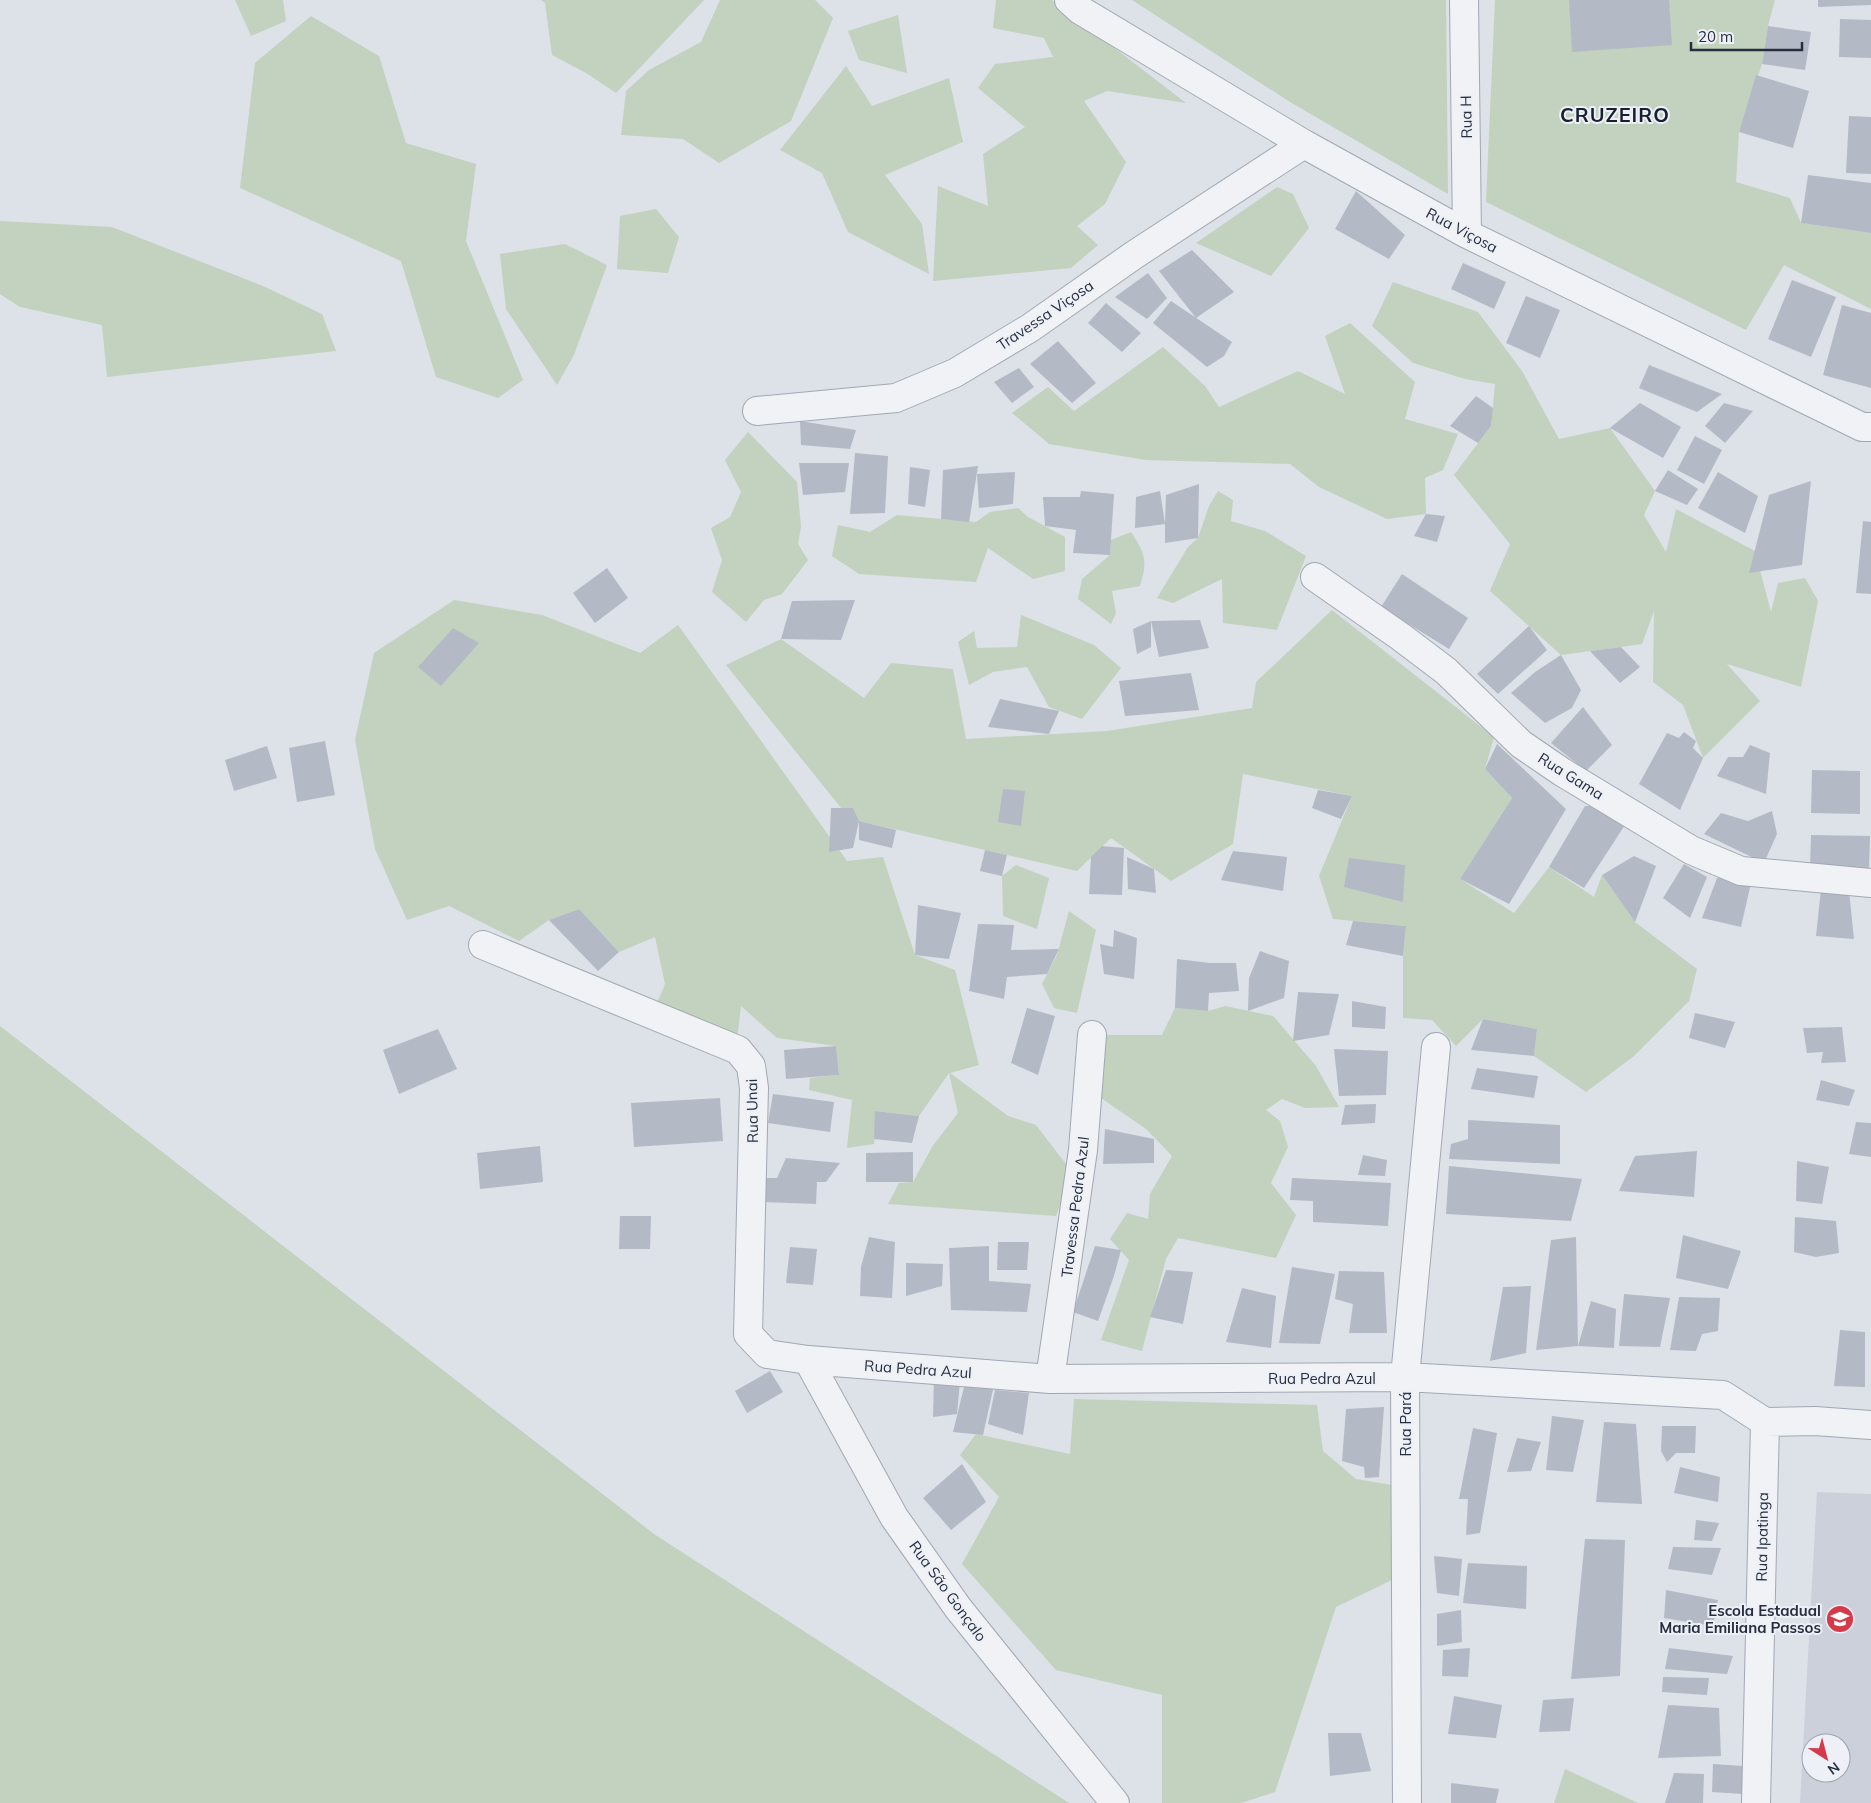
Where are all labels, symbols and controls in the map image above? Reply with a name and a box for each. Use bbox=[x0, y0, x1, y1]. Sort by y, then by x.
scale bar bbox=[1691, 20, 1802, 52]
text: 20 m bbox=[1698, 27, 1733, 46]
street label: Rua H bbox=[1456, 95, 1476, 139]
district label: CRUZEIRO bbox=[1560, 102, 1670, 127]
street label: Rua Viçosa bbox=[1423, 203, 1501, 257]
street label: Travessa Viçosa bbox=[993, 276, 1097, 354]
street label: Rua Gama bbox=[1535, 748, 1607, 804]
street label: Rua Unai bbox=[742, 1079, 762, 1143]
street label: Travessa Pedra Azul bbox=[1057, 1135, 1093, 1279]
street label: Rua Pedra Azul bbox=[864, 1356, 972, 1382]
street label: Rua Pedra Azul bbox=[1268, 1369, 1376, 1388]
street label: Rua Pará bbox=[1396, 1392, 1415, 1456]
street label: Rua Ipatinga bbox=[1752, 1492, 1772, 1582]
street label: Rua São Gonçalo bbox=[905, 1537, 991, 1645]
place label: Escola Estadual Maria Emiliana Passos bbox=[1659, 1601, 1821, 1637]
school or university icon: Escola Estadual Maria Emiliana Passos bbox=[1825, 1604, 1855, 1634]
north arrow bbox=[1801, 1733, 1851, 1783]
text: N bbox=[1824, 1758, 1843, 1779]

